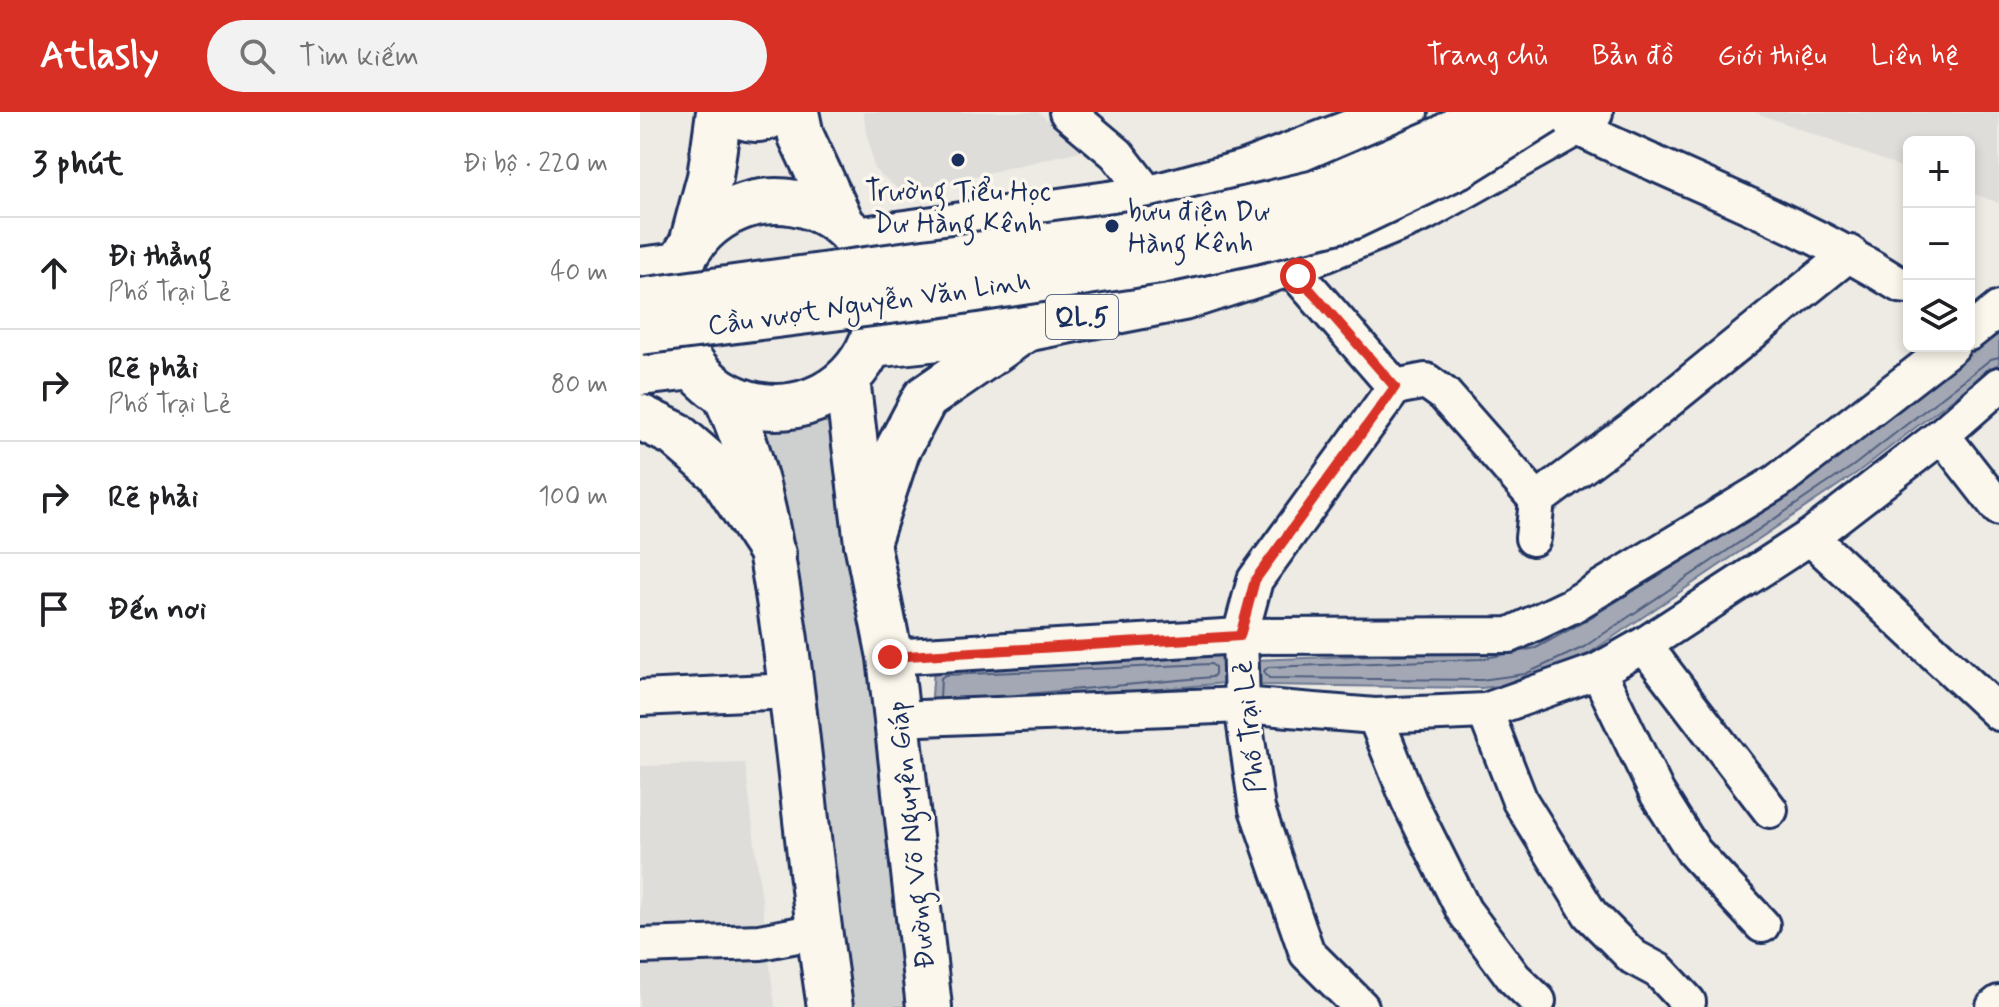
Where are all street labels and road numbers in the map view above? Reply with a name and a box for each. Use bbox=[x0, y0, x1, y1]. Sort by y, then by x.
street label: Cầu vượt Nguyễn Văn Linh bbox=[705, 263, 1034, 347]
road number: QL.5 bbox=[1046, 295, 1118, 339]
street label: Phố Trại Lẻ bbox=[1225, 659, 1276, 795]
street label: Đường Võ Nguyên Giáp bbox=[880, 698, 948, 971]

